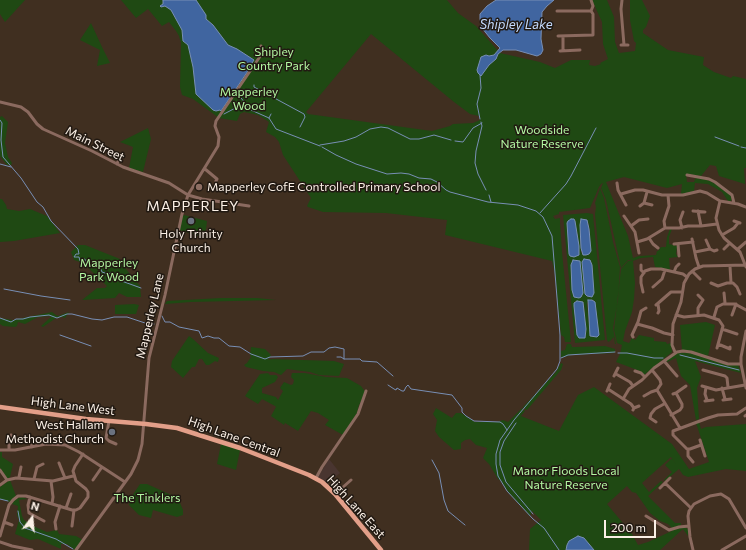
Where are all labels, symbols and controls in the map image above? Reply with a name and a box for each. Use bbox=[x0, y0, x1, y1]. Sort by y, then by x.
water label: Shipley Lake bbox=[479, 17, 553, 33]
park label: Shipley Country Park bbox=[238, 45, 310, 73]
park label: Mapperley Wood bbox=[220, 85, 278, 113]
park label: Woodside Nature Reserve bbox=[501, 123, 583, 151]
street label: Main Street bbox=[63, 124, 127, 164]
place label: Mapperley CofE Controlled Primary School bbox=[207, 180, 440, 194]
marker: Mapperley CofE Controlled Primary School bbox=[194, 182, 204, 192]
district label: MAPPERLEY bbox=[147, 198, 239, 214]
marker: Holy Trinity Church bbox=[186, 216, 196, 226]
place label: Holy Trinity Church bbox=[159, 227, 223, 255]
park label: Mapperley Park Wood bbox=[79, 256, 139, 284]
street label: Mapperley Lane bbox=[133, 272, 167, 360]
street label: High Lane West bbox=[30, 394, 116, 418]
street label: High Lane Central bbox=[186, 414, 282, 460]
place label: West Hallam Methodist Church bbox=[5, 418, 104, 446]
marker: West Hallam Methodist Church bbox=[107, 427, 117, 437]
park label: Manor Floods Local Nature Reserve bbox=[512, 464, 620, 492]
street label: High Lane East bbox=[324, 472, 388, 542]
park label: The Tinklers bbox=[114, 491, 180, 505]
north arrow bbox=[12, 498, 52, 538]
text: N bbox=[30, 499, 41, 513]
scale bar bbox=[606, 512, 658, 538]
text: 200 m bbox=[611, 520, 646, 534]

